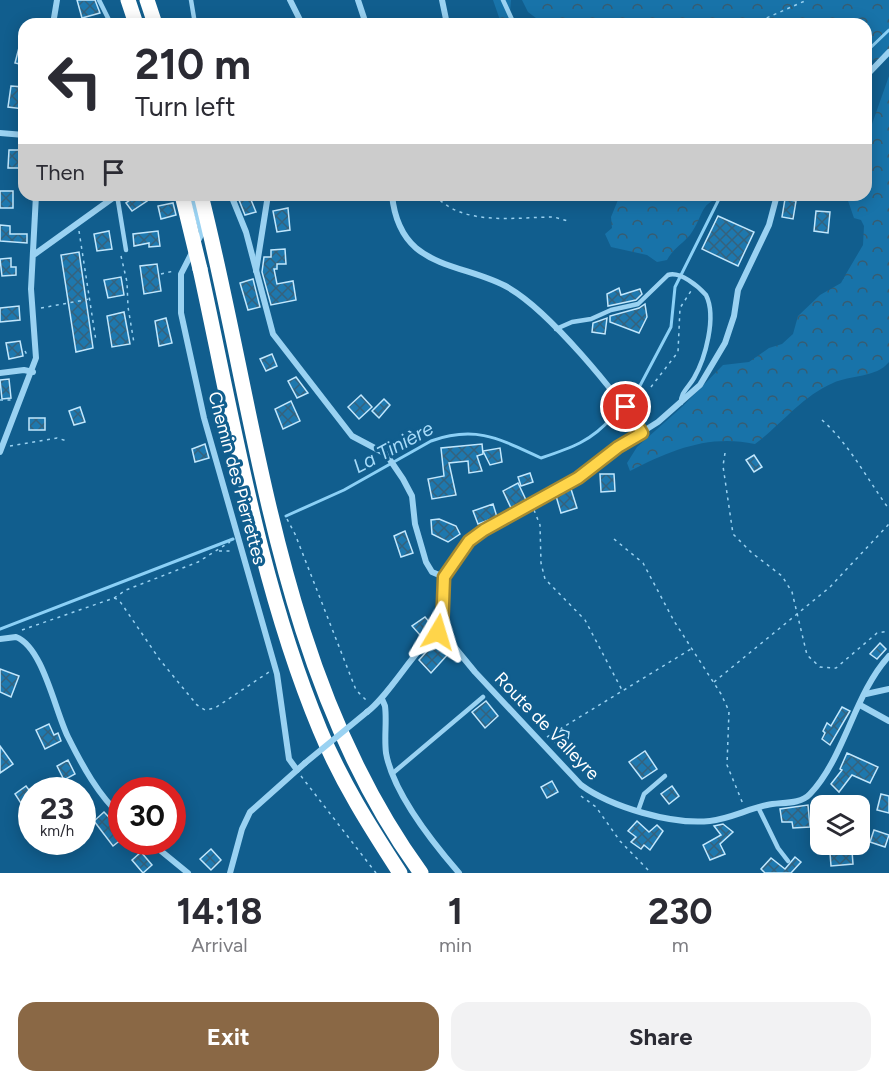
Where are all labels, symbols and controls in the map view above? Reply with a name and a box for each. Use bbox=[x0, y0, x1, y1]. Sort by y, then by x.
text: 210 m bbox=[135, 39, 251, 90]
icon: left bbox=[36, 42, 114, 120]
text: Turn left bbox=[135, 90, 235, 123]
icon: arrive bbox=[97, 156, 130, 189]
text: Then bbox=[36, 159, 85, 186]
pin bbox=[600, 381, 651, 432]
street label: Chemin des Pierrettes bbox=[203, 389, 271, 567]
icon: arrive bbox=[609, 390, 642, 423]
water label: La Tinière bbox=[349, 416, 437, 478]
position arrow bbox=[406, 600, 470, 664]
street label: Route de Valleyre bbox=[490, 667, 604, 785]
speed limit sign: 30 bbox=[108, 777, 186, 855]
text: 23 bbox=[40, 790, 74, 827]
map controls bbox=[810, 795, 870, 855]
button: layers bbox=[810, 795, 870, 855]
text: km/h bbox=[40, 822, 74, 840]
text: 14:18 bbox=[176, 890, 263, 933]
text: 1 bbox=[448, 890, 463, 933]
text: 230 bbox=[648, 890, 712, 933]
text: Arrival bbox=[191, 933, 248, 957]
text: min bbox=[439, 933, 472, 957]
text: m bbox=[672, 933, 689, 957]
button: Exit bbox=[18, 1002, 439, 1071]
button: Share bbox=[451, 1002, 871, 1071]

